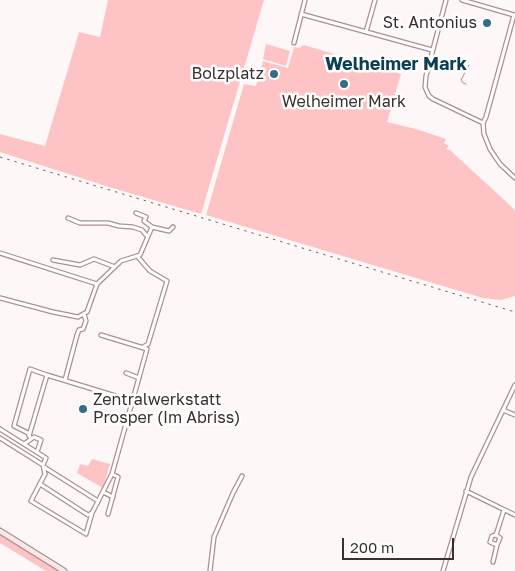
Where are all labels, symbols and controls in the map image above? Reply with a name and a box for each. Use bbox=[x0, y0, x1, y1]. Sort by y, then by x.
place label: St. Antonius bbox=[383, 13, 477, 33]
marker: St. Antonius bbox=[481, 17, 493, 29]
district label: Welheimer Mark bbox=[325, 53, 467, 75]
place label: Bolzplatz bbox=[192, 64, 264, 84]
marker: Bolzplatz bbox=[268, 68, 280, 80]
marker: Welheimer Mark bbox=[338, 78, 350, 90]
place label: Welheimer Mark bbox=[282, 92, 406, 112]
place label: Zentralwerkstatt Prosper (Im Abriss) bbox=[93, 390, 240, 428]
marker: Zentralwerkstatt Prosper (Im Abriss) bbox=[77, 403, 89, 415]
scale bar bbox=[345, 528, 458, 560]
text: 200 m bbox=[350, 538, 394, 556]

